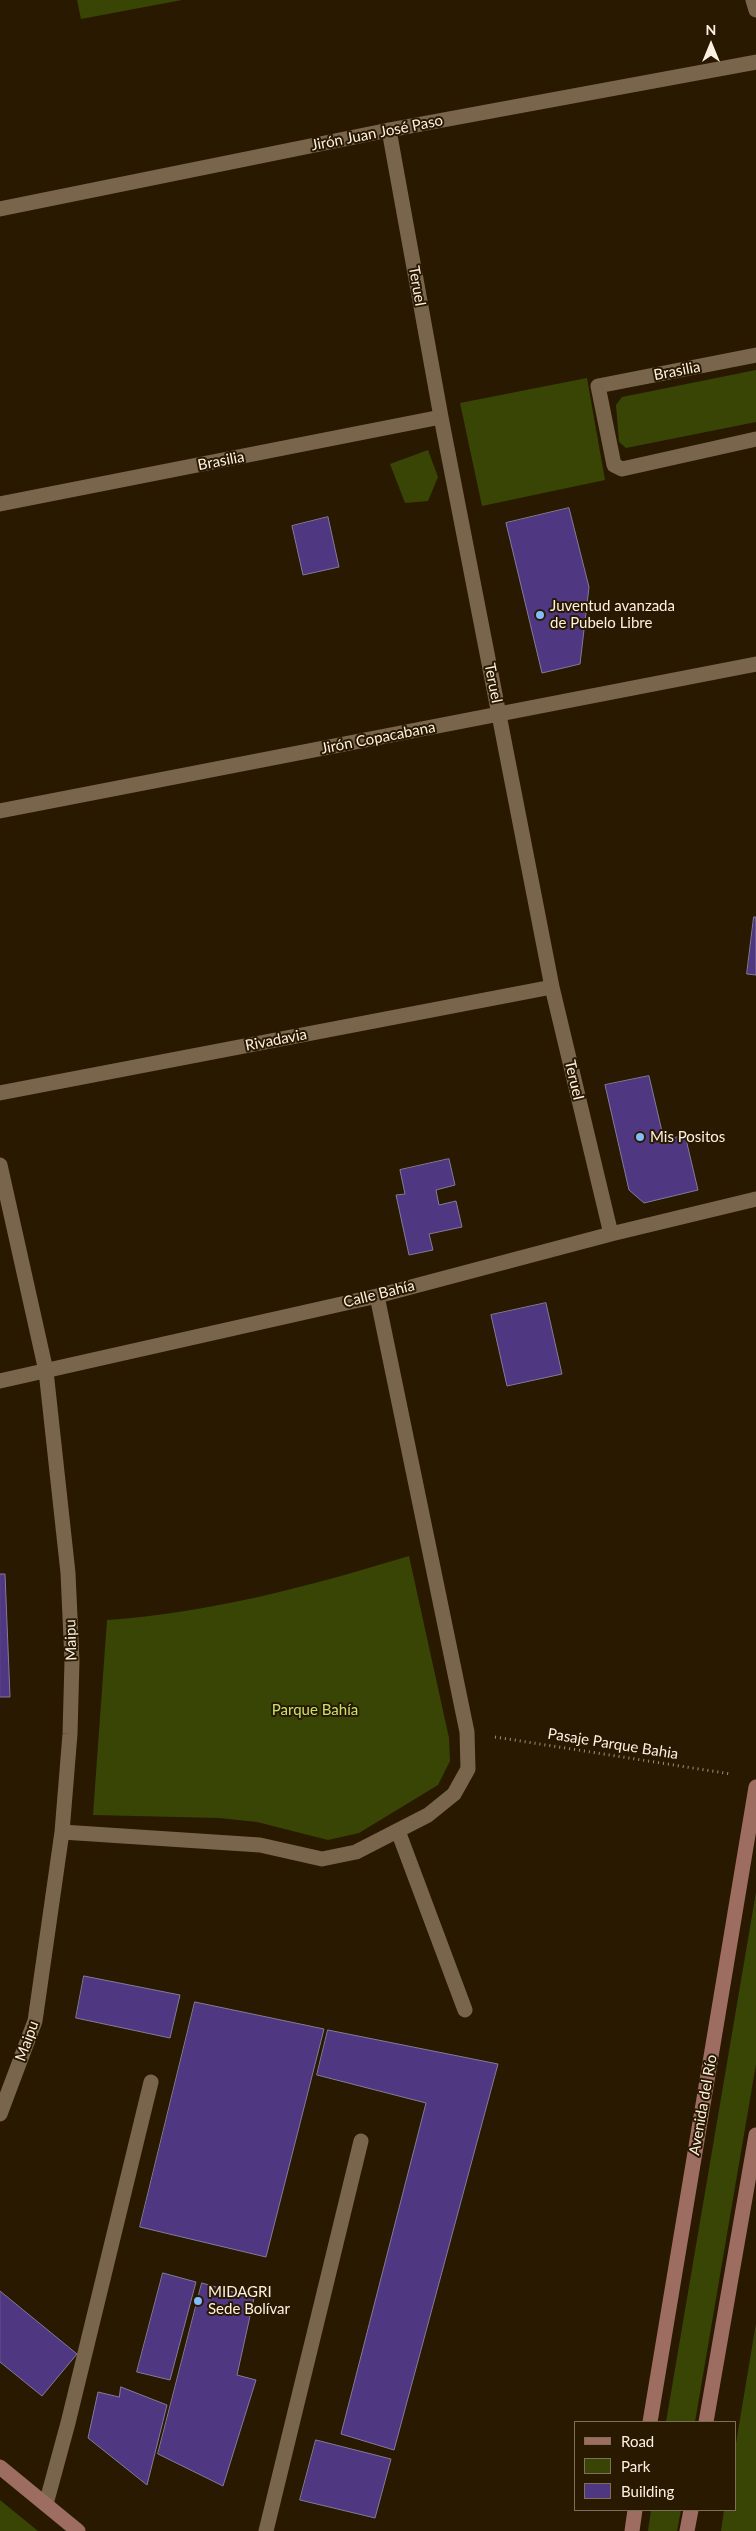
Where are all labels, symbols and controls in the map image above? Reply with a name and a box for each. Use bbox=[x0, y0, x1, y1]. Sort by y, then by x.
north arrow bbox=[686, 20, 736, 70]
text: N bbox=[706, 21, 716, 38]
street label: Jirón Juan José Paso bbox=[310, 111, 444, 155]
street label: Teruel bbox=[405, 265, 429, 307]
street label: Brasilia bbox=[652, 358, 702, 384]
street label: Brasilia bbox=[196, 448, 246, 474]
place label: Juventud avanzada de Pubelo Libre bbox=[550, 597, 675, 632]
marker: Juventud avanzada de Pubelo Libre bbox=[534, 609, 546, 621]
street label: Teruel bbox=[480, 662, 506, 704]
street label: Jirón Copacabana bbox=[319, 718, 437, 758]
street label: Rivadavia bbox=[244, 1025, 308, 1055]
street label: Teruel bbox=[561, 1058, 587, 1102]
place label: Mis Positos bbox=[650, 1128, 725, 1146]
marker: Mis Positos bbox=[634, 1131, 646, 1143]
street label: Calle Bahía bbox=[342, 1276, 416, 1312]
street label: Maipu bbox=[61, 1619, 81, 1661]
park label: Parque Bahía bbox=[272, 1701, 358, 1719]
street label: Pasaje Parque Bahia bbox=[546, 1725, 680, 1763]
street label: Maipu bbox=[11, 2018, 43, 2064]
street label: Avenida del Río bbox=[685, 2053, 721, 2157]
place label: MIDAGRI Sede Bolívar bbox=[208, 2283, 290, 2318]
marker: MIDAGRI Sede Bolívar bbox=[192, 2295, 204, 2307]
legend bbox=[574, 2421, 736, 2511]
text: Road bbox=[621, 2432, 654, 2450]
text: Park bbox=[621, 2457, 650, 2475]
text: Building bbox=[621, 2482, 674, 2500]

